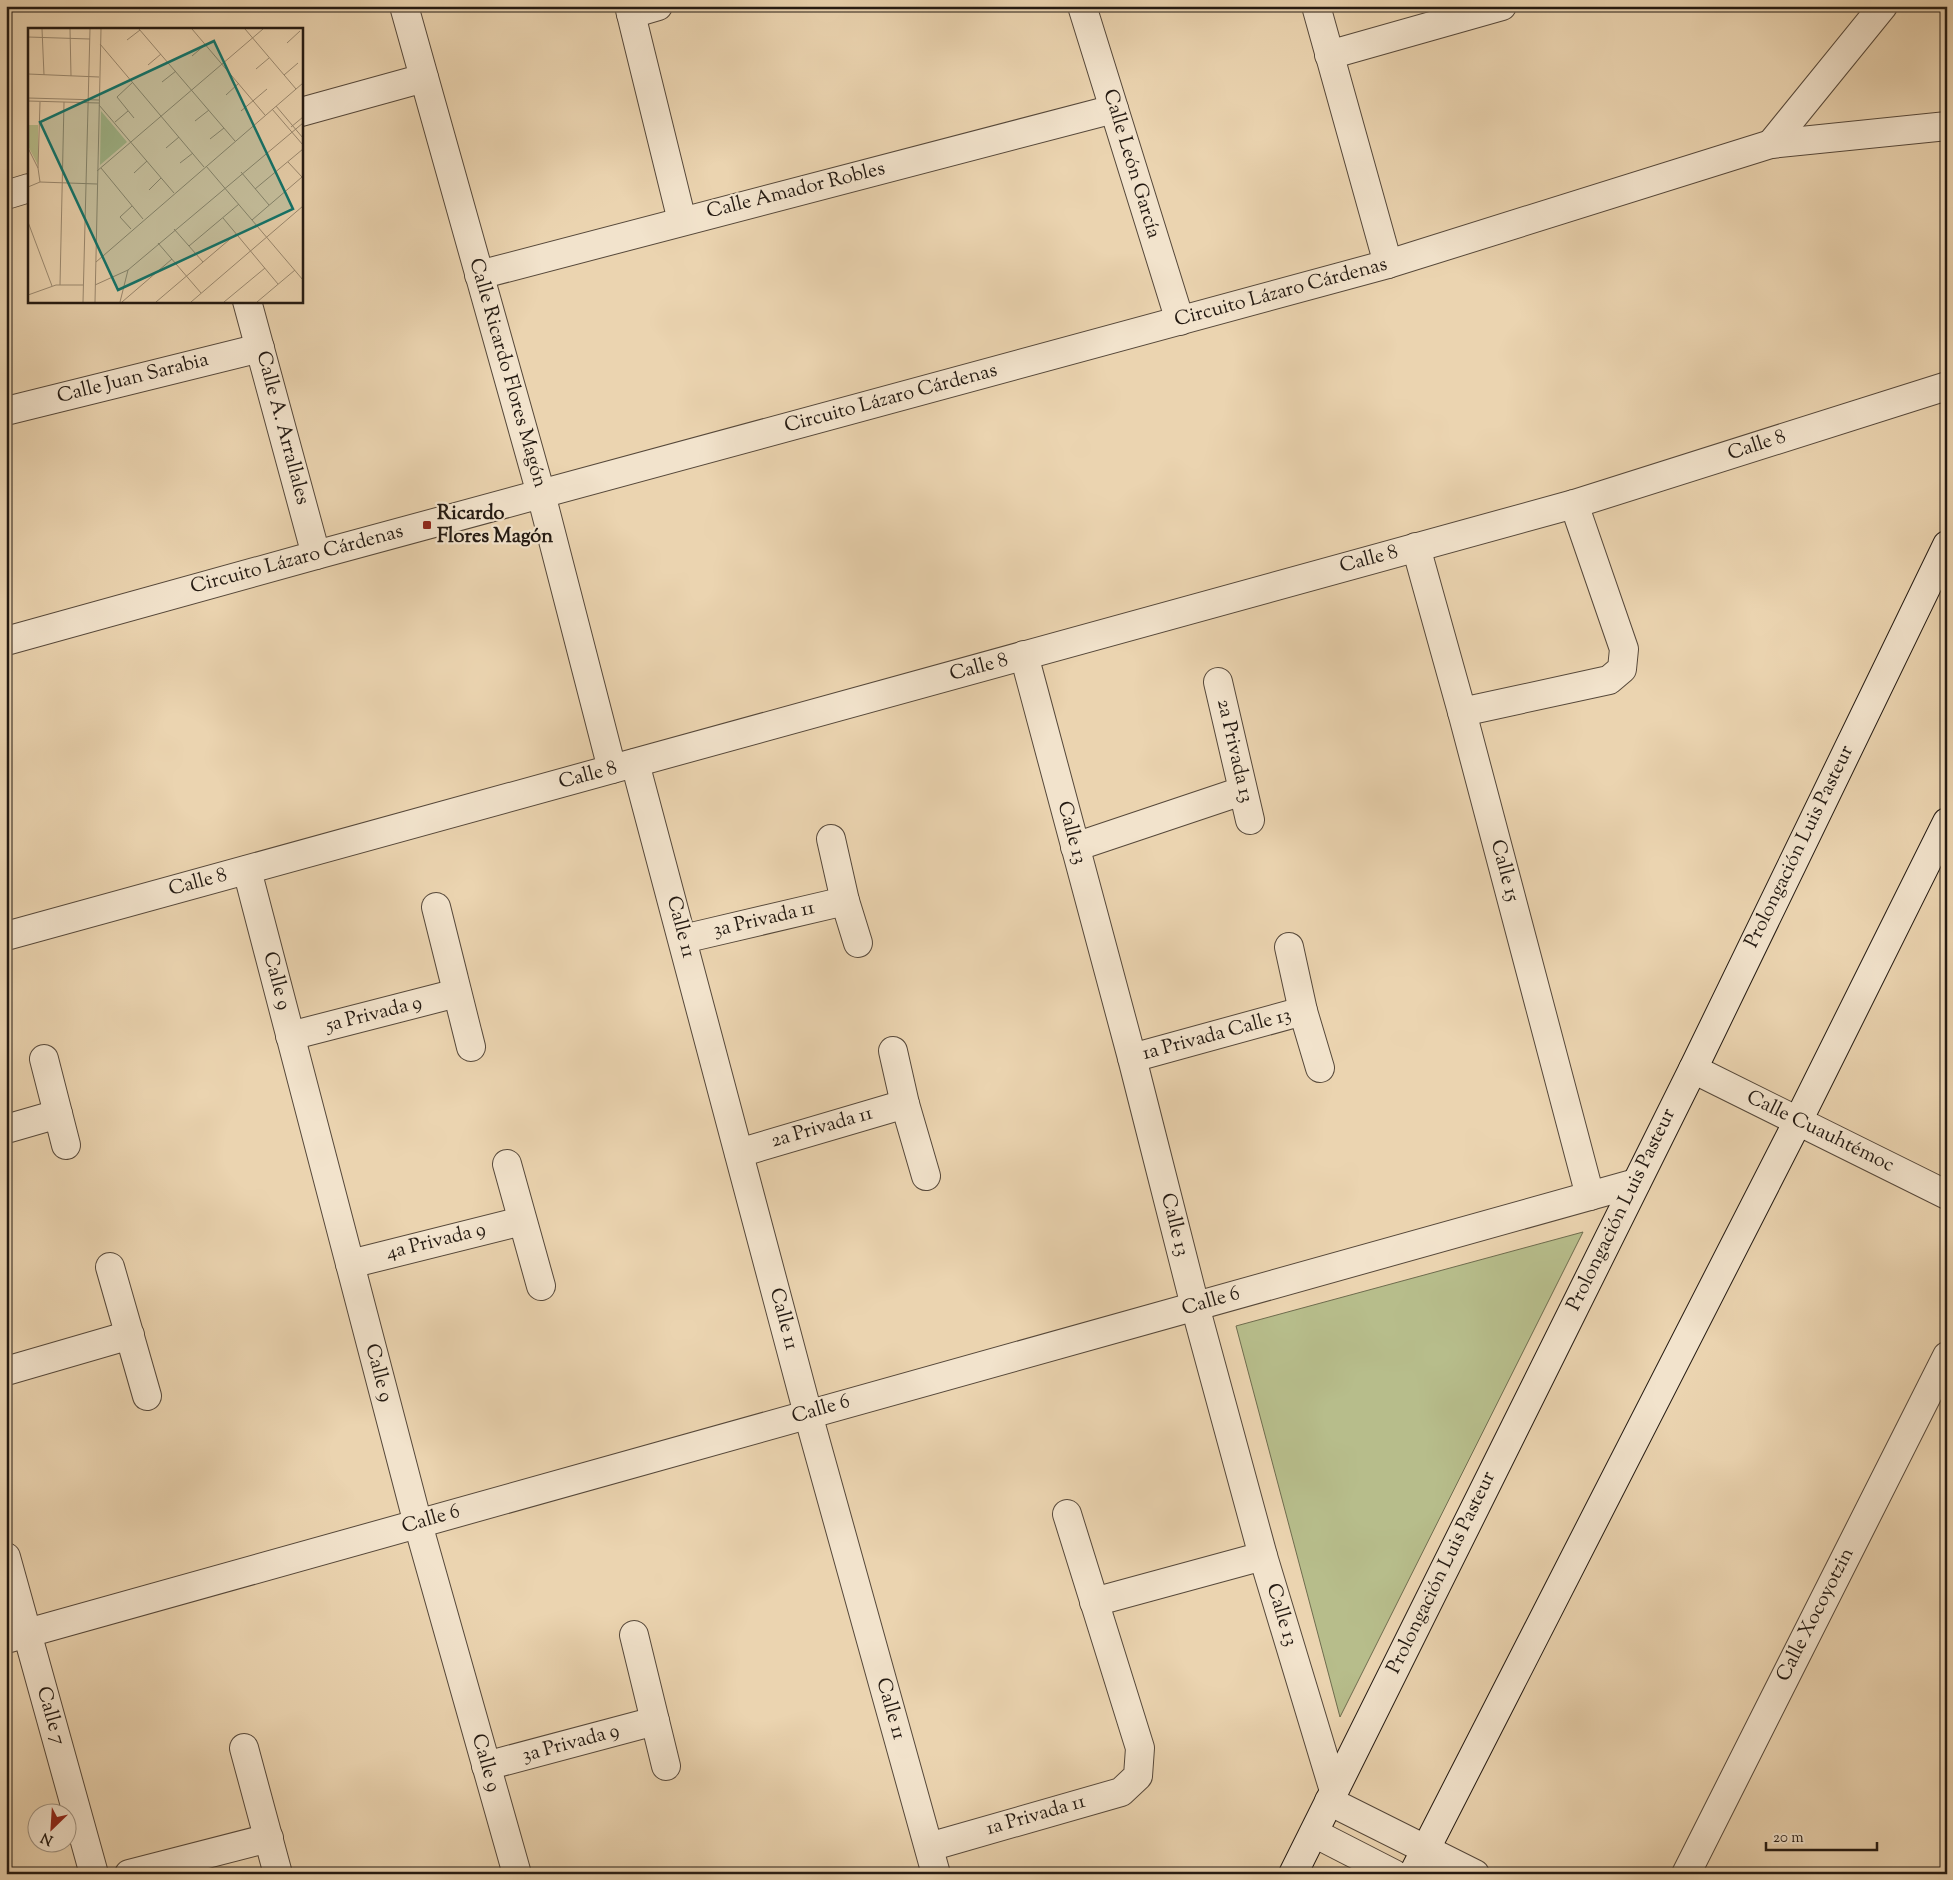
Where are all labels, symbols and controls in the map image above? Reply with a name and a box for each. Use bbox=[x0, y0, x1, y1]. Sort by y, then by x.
inset map bbox=[28, 28, 302, 302]
street label: Calle León García bbox=[1095, 86, 1167, 242]
street label: Calle Amador Robles bbox=[704, 155, 888, 227]
street label: Circuito Lázaro Cárdenas bbox=[1171, 251, 1391, 335]
street label: Calle Ricardo Flores Magón bbox=[460, 255, 554, 491]
street label: Calle Juan Sarabia bbox=[54, 346, 212, 412]
street label: Calle A. Arrallales bbox=[248, 348, 317, 508]
street label: Circuito Lázaro Cárdenas bbox=[781, 357, 1001, 441]
street label: Calle 8 bbox=[1724, 423, 1790, 469]
place label: Ricardo Flores Magón bbox=[437, 500, 553, 552]
street label: Circuito Lázaro Cárdenas bbox=[187, 518, 407, 602]
marker: Ricardo Flores Magón bbox=[421, 519, 433, 531]
street label: Calle 8 bbox=[1336, 538, 1402, 582]
street label: Calle 8 bbox=[946, 646, 1012, 690]
street label: 2a Privada 13 bbox=[1208, 696, 1260, 806]
street label: Prolongación Luis Pasteur bbox=[1738, 740, 1862, 953]
street label: Calle 8 bbox=[555, 754, 621, 798]
street label: Calle 13 bbox=[1049, 798, 1093, 868]
street label: Calle 15 bbox=[1482, 837, 1526, 905]
street label: Calle 8 bbox=[165, 861, 231, 905]
street label: Calle 11 bbox=[658, 893, 702, 961]
street label: 3a Privada 11 bbox=[710, 894, 818, 946]
street label: Calle 9 bbox=[254, 949, 298, 1013]
street label: 5a Privada 9 bbox=[322, 989, 425, 1041]
street label: 1a Privada Calle 13 bbox=[1139, 1001, 1295, 1069]
street label: Calle Cuauhtémoc bbox=[1741, 1084, 1899, 1180]
street label: 2a Privada 11 bbox=[768, 1100, 877, 1156]
street label: Prolongación Luis Pasteur bbox=[1560, 1103, 1684, 1316]
street label: Calle 13 bbox=[1152, 1190, 1196, 1260]
street label: 4a Privada 9 bbox=[383, 1216, 489, 1268]
street label: Calle 6 bbox=[1178, 1280, 1244, 1324]
street label: Calle 11 bbox=[761, 1285, 805, 1353]
street label: Calle 9 bbox=[356, 1341, 400, 1405]
street label: Calle 6 bbox=[788, 1388, 854, 1432]
street label: Prolongación Luis Pasteur bbox=[1380, 1466, 1504, 1679]
street label: Calle 6 bbox=[398, 1498, 464, 1542]
street label: Calle Xocoyotzin bbox=[1770, 1543, 1862, 1687]
street label: Calle 13 bbox=[1258, 1580, 1304, 1650]
street label: Calle 11 bbox=[867, 1675, 913, 1744]
street label: Calle 7 bbox=[28, 1683, 72, 1749]
street label: 3a Privada 9 bbox=[519, 1717, 623, 1771]
street label: Calle 9 bbox=[463, 1730, 507, 1796]
street label: 1a Privada 11 bbox=[983, 1788, 1089, 1844]
north arrow bbox=[28, 1802, 78, 1852]
scale bar bbox=[1766, 1820, 1877, 1852]
text: N bbox=[38, 1827, 57, 1849]
text: 20 m bbox=[1773, 1828, 1804, 1849]

